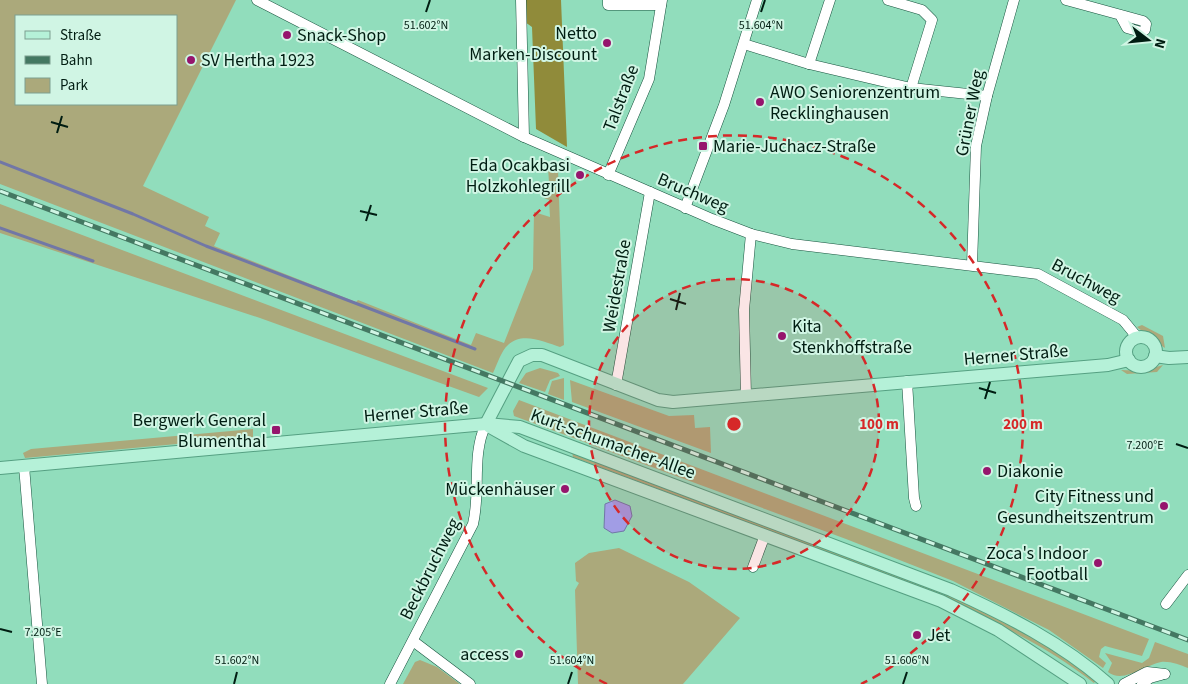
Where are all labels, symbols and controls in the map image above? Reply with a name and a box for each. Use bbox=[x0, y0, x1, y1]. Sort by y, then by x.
legend bbox=[15, 15, 178, 105]
north arrow bbox=[1123, 15, 1173, 65]
text: 51.602°N bbox=[404, 17, 448, 34]
text: 51.604°N bbox=[739, 17, 783, 34]
place label: Netto Marken-Discount bbox=[469, 21, 597, 67]
place label: Snack-Shop bbox=[297, 23, 386, 48]
text: Straße bbox=[60, 25, 101, 46]
marker: Snack-Shop bbox=[281, 29, 293, 41]
text: N bbox=[1149, 36, 1170, 51]
marker: Netto Marken-Discount bbox=[601, 37, 613, 49]
place label: SV Hertha 1923 bbox=[201, 48, 315, 73]
text: Bahn bbox=[60, 50, 93, 71]
marker: SV Hertha 1923 bbox=[185, 54, 197, 66]
street label: Talstraße bbox=[597, 61, 645, 135]
street label: Grüner Weg bbox=[949, 68, 991, 158]
text: Park bbox=[60, 75, 89, 96]
place label: AWO Seniorenzentrum Recklinghausen bbox=[770, 80, 940, 126]
marker: AWO Seniorenzentrum Recklinghausen bbox=[754, 96, 766, 108]
place label: Marie-Juchacz-Straße bbox=[713, 134, 876, 159]
marker: Marie-Juchacz-Straße bbox=[697, 140, 709, 152]
place label: Eda Ocakbasi Holzkohlegrill bbox=[466, 153, 570, 199]
street label: Bruchweg bbox=[653, 167, 733, 219]
marker: Eda Ocakbasi Holzkohlegrill bbox=[574, 169, 586, 181]
street label: Weidestraße bbox=[597, 238, 637, 334]
street label: Bruchweg bbox=[1047, 252, 1125, 310]
place label: Kita Stenkhoffstraße bbox=[792, 314, 912, 360]
marker: Kita Stenkhoffstraße bbox=[776, 330, 788, 342]
street label: Herner Straße bbox=[963, 338, 1069, 372]
street label: Herner Straße bbox=[363, 395, 469, 429]
street label: Kurt-Schumacher-Allee bbox=[527, 403, 699, 485]
place label: Bergwerk General Blumenthal bbox=[133, 408, 266, 454]
text: 100 m bbox=[859, 414, 899, 435]
text: 200 m bbox=[1003, 414, 1043, 435]
centre of rings bbox=[725, 415, 743, 433]
marker: Bergwerk General Blumenthal bbox=[270, 424, 282, 436]
text: 7.200°E bbox=[1126, 437, 1164, 454]
place label: Diakonie bbox=[997, 459, 1063, 484]
marker: Diakonie bbox=[981, 465, 993, 477]
place label: Mückenhäuser bbox=[445, 477, 556, 502]
marker: Mückenhäuser bbox=[559, 483, 571, 495]
place label: City Fitness und Gesundheitszentrum bbox=[997, 484, 1154, 530]
marker: City Fitness und Gesundheitszentrum bbox=[1158, 500, 1170, 512]
street label: Beckbruchweg bbox=[394, 514, 466, 624]
place label: Zoca's Indoor Football bbox=[986, 541, 1089, 587]
marker: Zoca's Indoor Football bbox=[1092, 557, 1104, 569]
place label: Jet bbox=[927, 623, 950, 648]
text: 7.205°E bbox=[24, 624, 62, 641]
marker: Jet bbox=[911, 629, 923, 641]
place label: access bbox=[460, 642, 509, 667]
marker: access bbox=[513, 648, 525, 660]
text: 51.602°N bbox=[215, 652, 259, 669]
text: 51.604°N bbox=[550, 652, 594, 669]
text: 51.606°N bbox=[885, 652, 929, 669]

